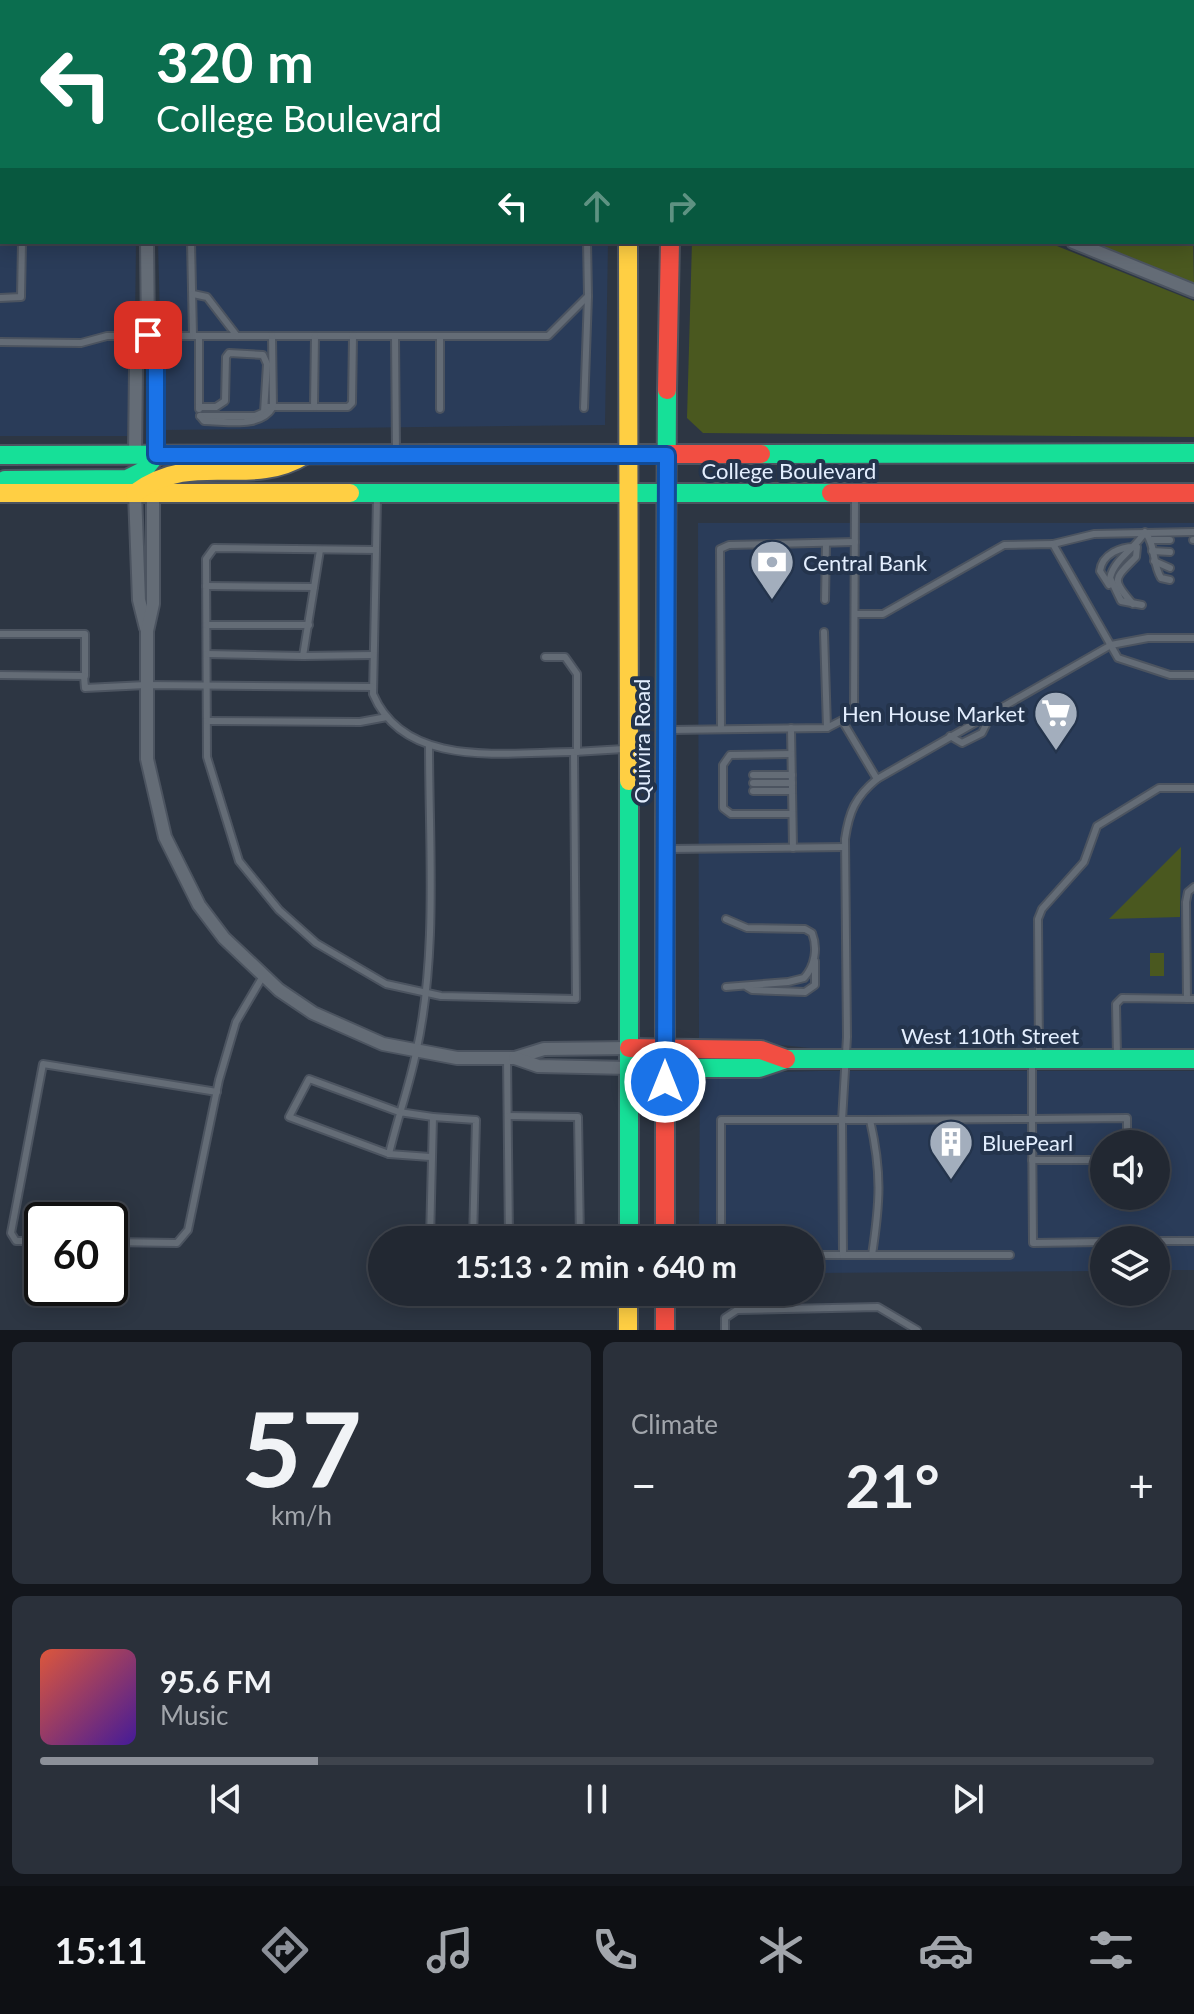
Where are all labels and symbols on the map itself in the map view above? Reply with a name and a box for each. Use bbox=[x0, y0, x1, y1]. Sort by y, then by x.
pin bbox=[114, 301, 182, 369]
street label: College Boulevard bbox=[702, 457, 876, 484]
bank icon: Central Bank bbox=[748, 538, 796, 601]
place label: Central Bank bbox=[803, 549, 928, 576]
street label: Quivira Road bbox=[628, 679, 655, 803]
supermarket icon: Hen House Market bbox=[1032, 689, 1080, 752]
place label: Hen House Market bbox=[842, 700, 1025, 727]
street label: West 110th Street bbox=[901, 1022, 1079, 1049]
position arrow bbox=[623, 1040, 707, 1124]
building icon: BluePearl bbox=[927, 1118, 975, 1181]
place label: BluePearl bbox=[982, 1129, 1073, 1156]
speed limit sign: 60 bbox=[24, 1202, 128, 1306]

